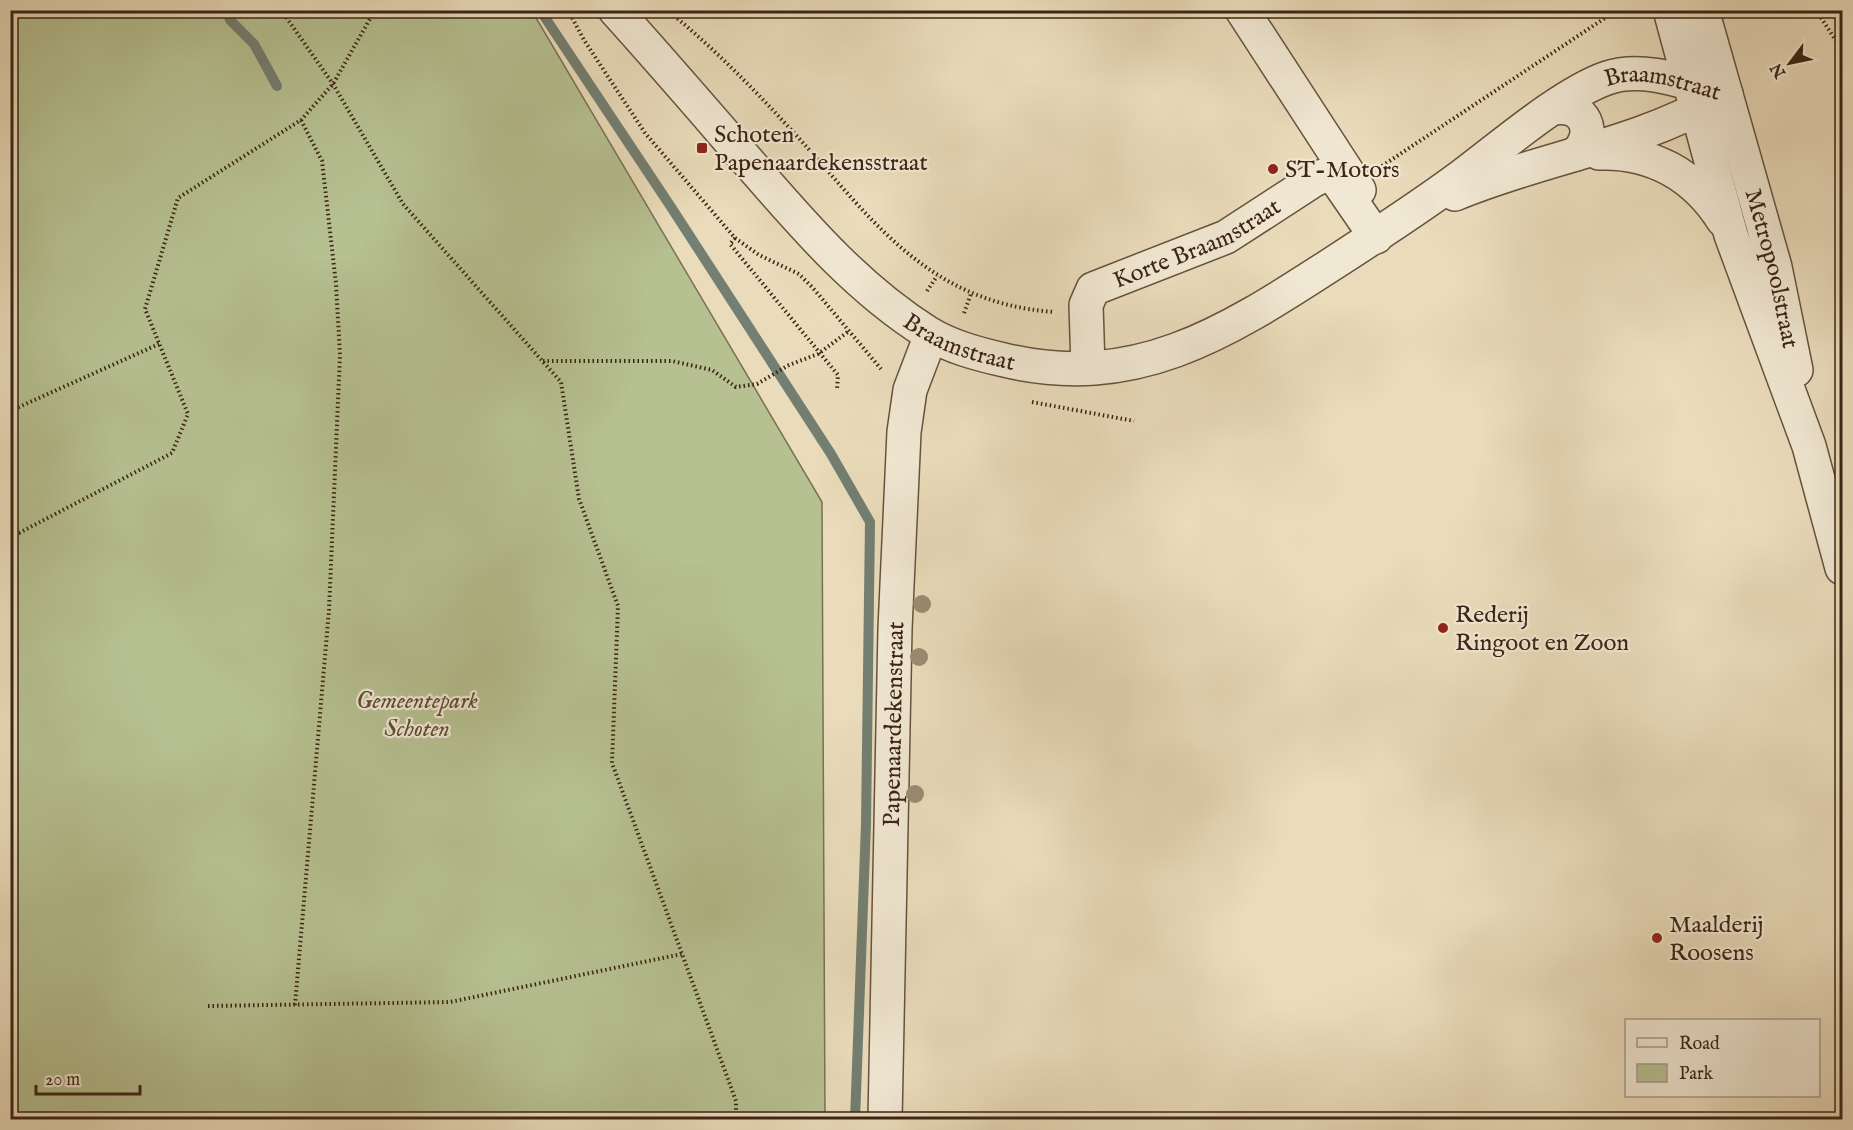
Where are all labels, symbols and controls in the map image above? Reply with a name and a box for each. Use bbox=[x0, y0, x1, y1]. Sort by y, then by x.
north arrow bbox=[1760, 33, 1820, 93]
text: N bbox=[1767, 59, 1792, 82]
street label: Braamstraat bbox=[1601, 60, 1724, 109]
place label: Schoten Papenaardekensstraat bbox=[714, 120, 928, 179]
marker: Schoten Papenaardekensstraat bbox=[695, 141, 709, 155]
place label: ST-Motors bbox=[1285, 155, 1399, 186]
marker: ST-Motors bbox=[1266, 162, 1280, 176]
street label: Metropoolstraat bbox=[1737, 185, 1805, 351]
street label: Korte Braamstraat bbox=[1109, 192, 1287, 297]
street label: Braamstraat bbox=[896, 307, 1018, 379]
place label: Rederij Ringoot en Zoon bbox=[1455, 600, 1629, 659]
street label: Papenaardekenstraat bbox=[877, 621, 912, 827]
marker: Rederij Ringoot en Zoon bbox=[1436, 621, 1450, 635]
park label: Gemeentepark Schoten bbox=[356, 686, 478, 745]
place label: Maalderij Roosens bbox=[1669, 910, 1763, 969]
marker: Maalderij Roosens bbox=[1650, 931, 1664, 945]
legend bbox=[1625, 1019, 1820, 1097]
text: Road bbox=[1679, 1033, 1720, 1056]
scale bar bbox=[36, 1058, 140, 1096]
text: Park bbox=[1679, 1063, 1714, 1086]
text: 20 m bbox=[45, 1069, 80, 1092]

